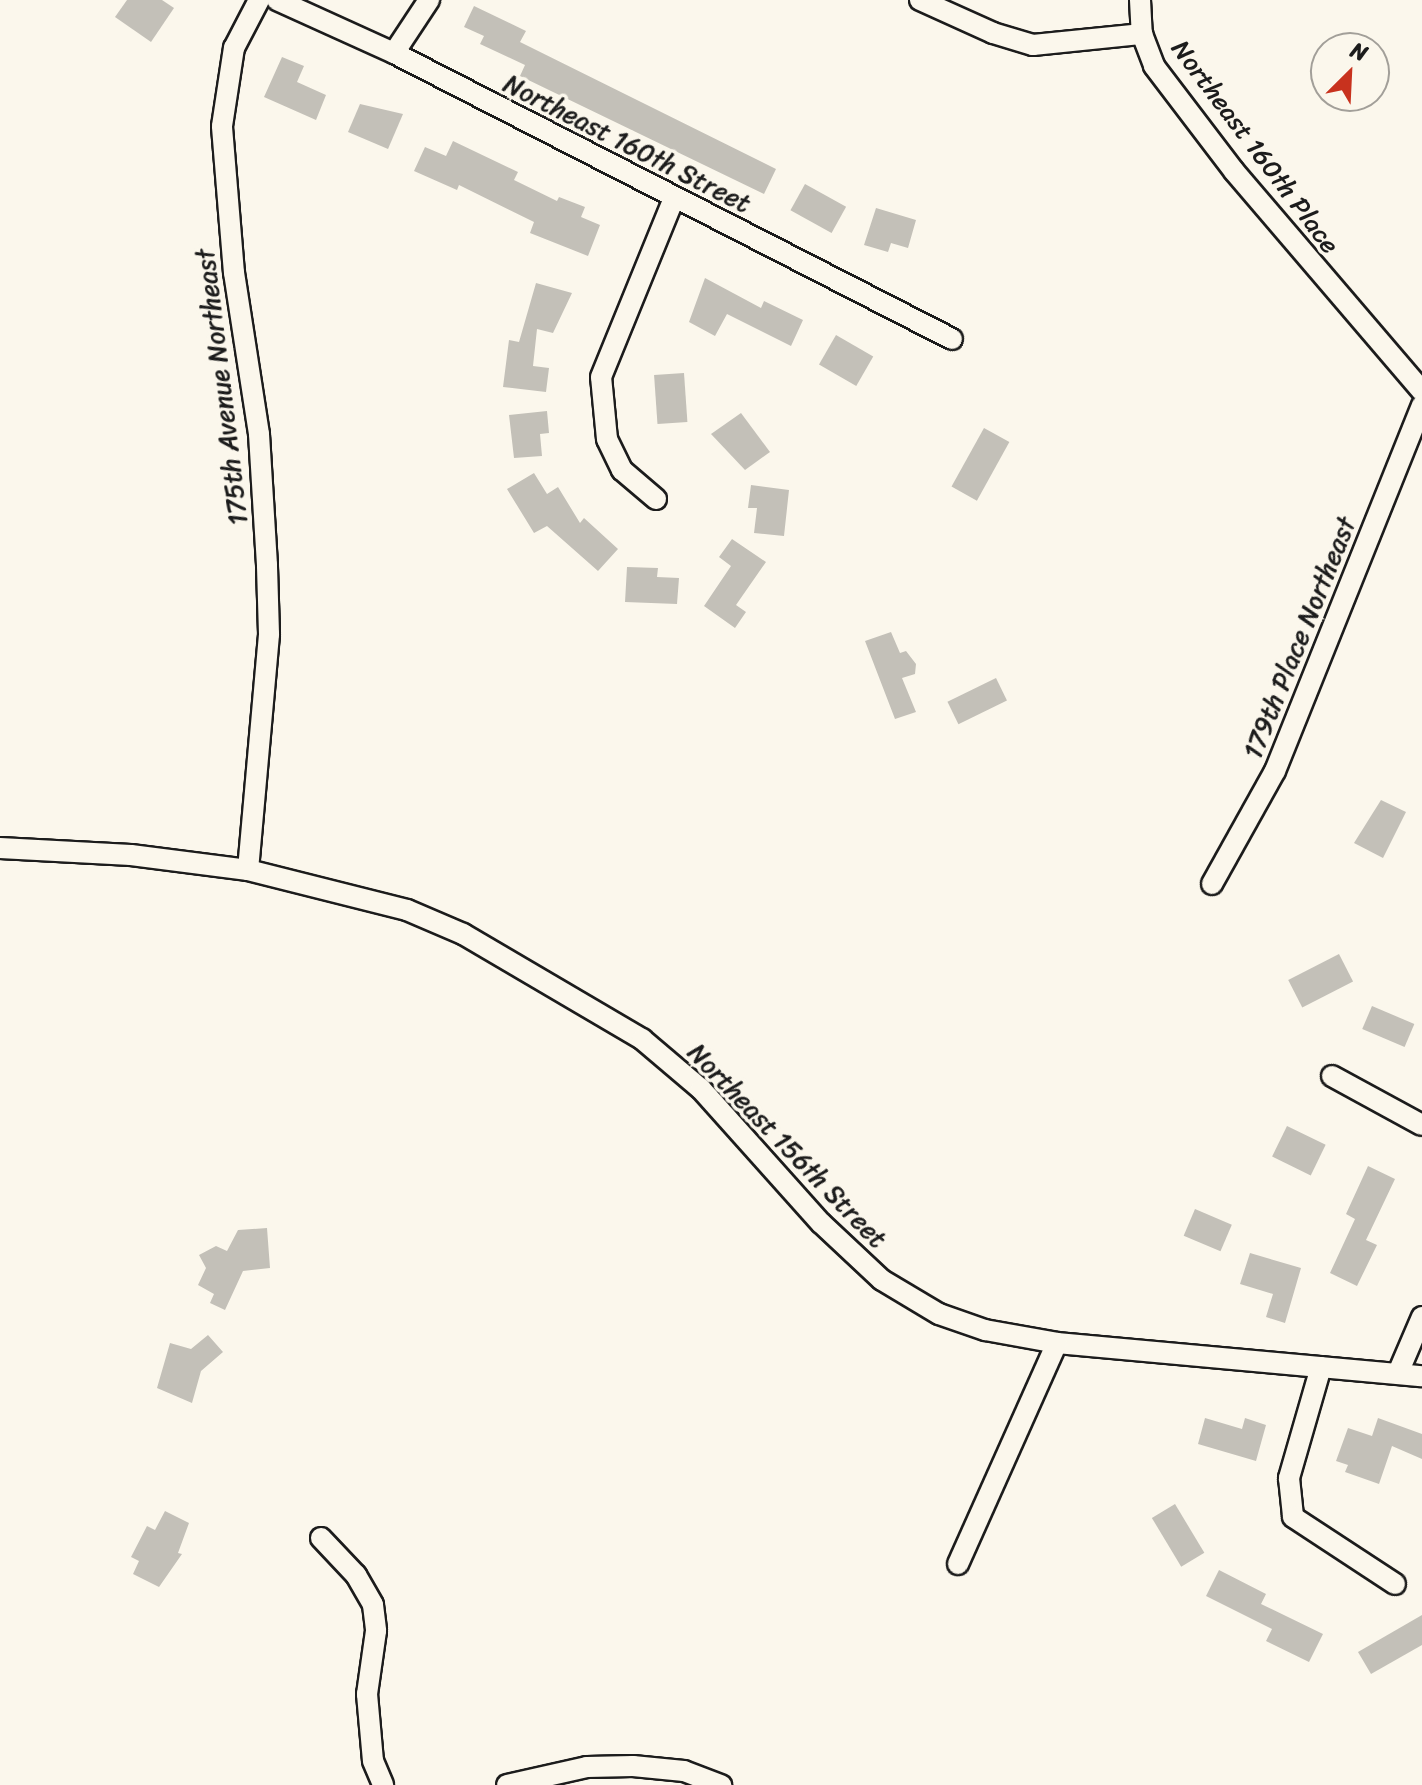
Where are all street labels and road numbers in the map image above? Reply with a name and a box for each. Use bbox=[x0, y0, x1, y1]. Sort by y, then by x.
street label: Northeast 160th Place bbox=[1164, 34, 1346, 260]
street label: Northeast 160th Street bbox=[498, 68, 756, 220]
street label: 175th Avenue Northeast bbox=[189, 246, 255, 528]
street label: 179th Place Northeast bbox=[1237, 512, 1363, 764]
street label: Northeast 156th Street bbox=[681, 1037, 893, 1255]

